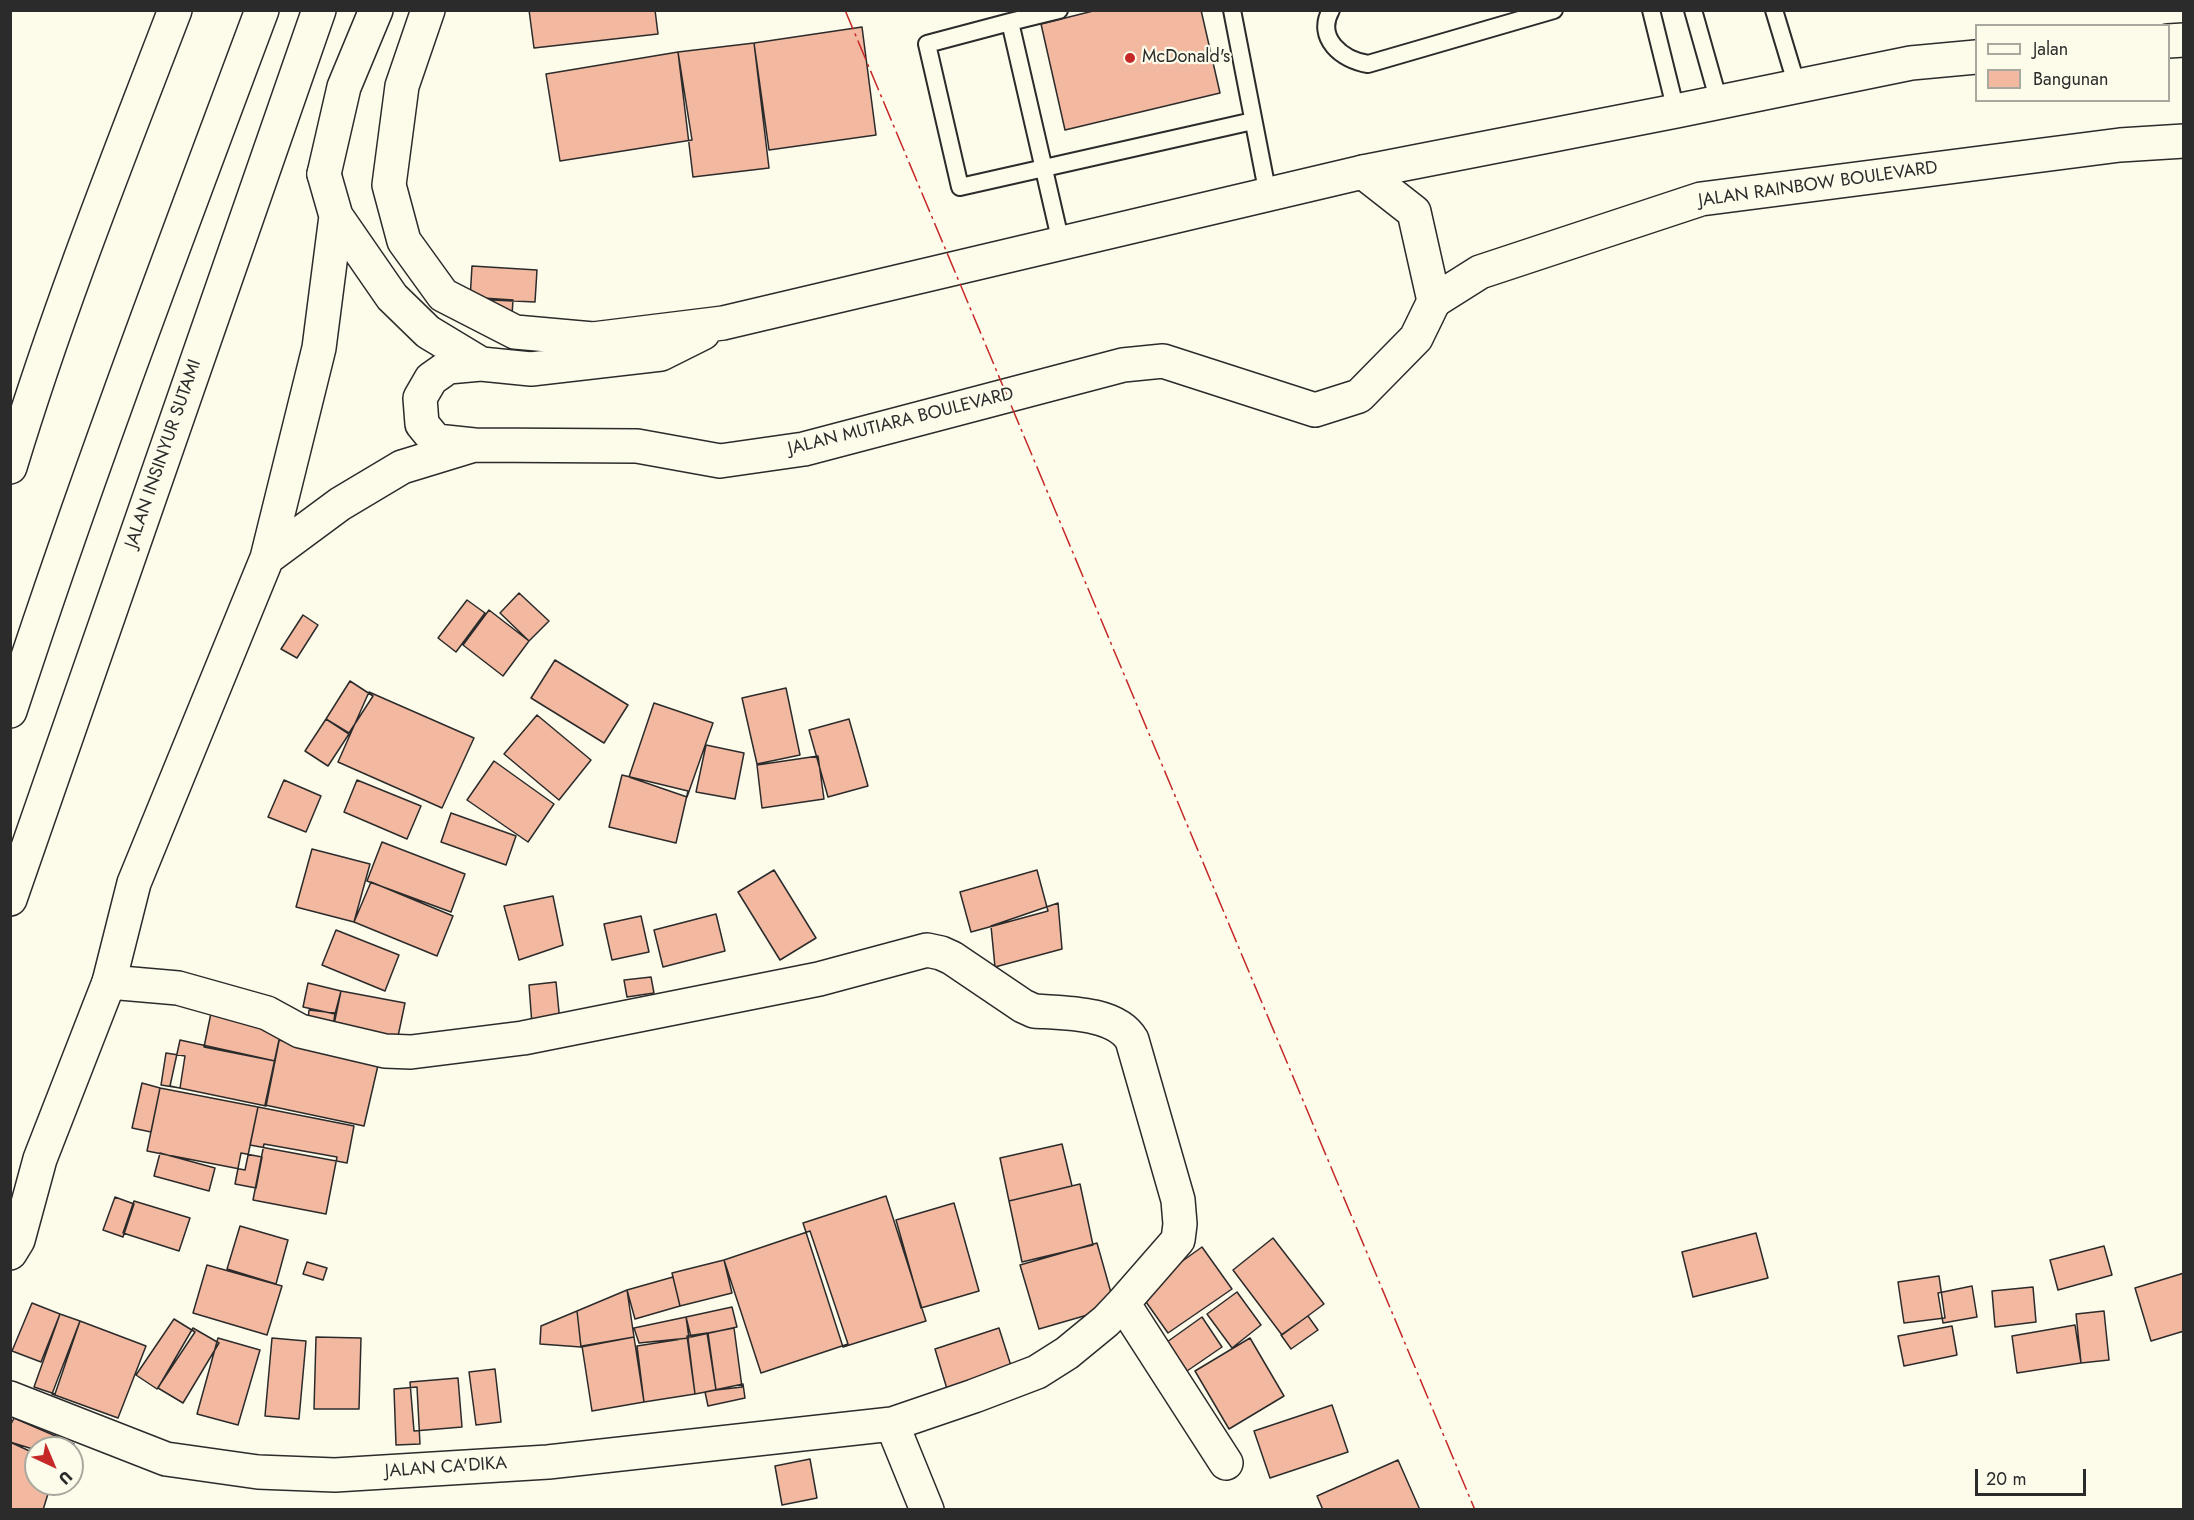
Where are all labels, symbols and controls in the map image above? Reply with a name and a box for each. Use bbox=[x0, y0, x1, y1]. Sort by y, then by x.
legend bbox=[1975, 24, 2170, 102]
text: Jalan bbox=[2033, 36, 2068, 62]
place label: McDonald's bbox=[1142, 47, 1230, 69]
marker: McDonald's bbox=[1123, 51, 1137, 65]
text: Bangunan bbox=[2033, 66, 2108, 92]
street label: JALAN RAINBOW BOULEVARD bbox=[1697, 158, 1939, 212]
street label: JALAN INSINYUR SUTAMI bbox=[122, 357, 206, 551]
street label: JALAN MUTIARA BOULEVARD bbox=[786, 383, 1016, 461]
north arrow bbox=[24, 1436, 84, 1496]
street label: JALAN CA'DIKA bbox=[384, 1453, 508, 1483]
scale bar bbox=[1978, 1457, 2089, 1495]
text: U bbox=[53, 1466, 77, 1490]
text: 20 m bbox=[1986, 1466, 2026, 1492]

